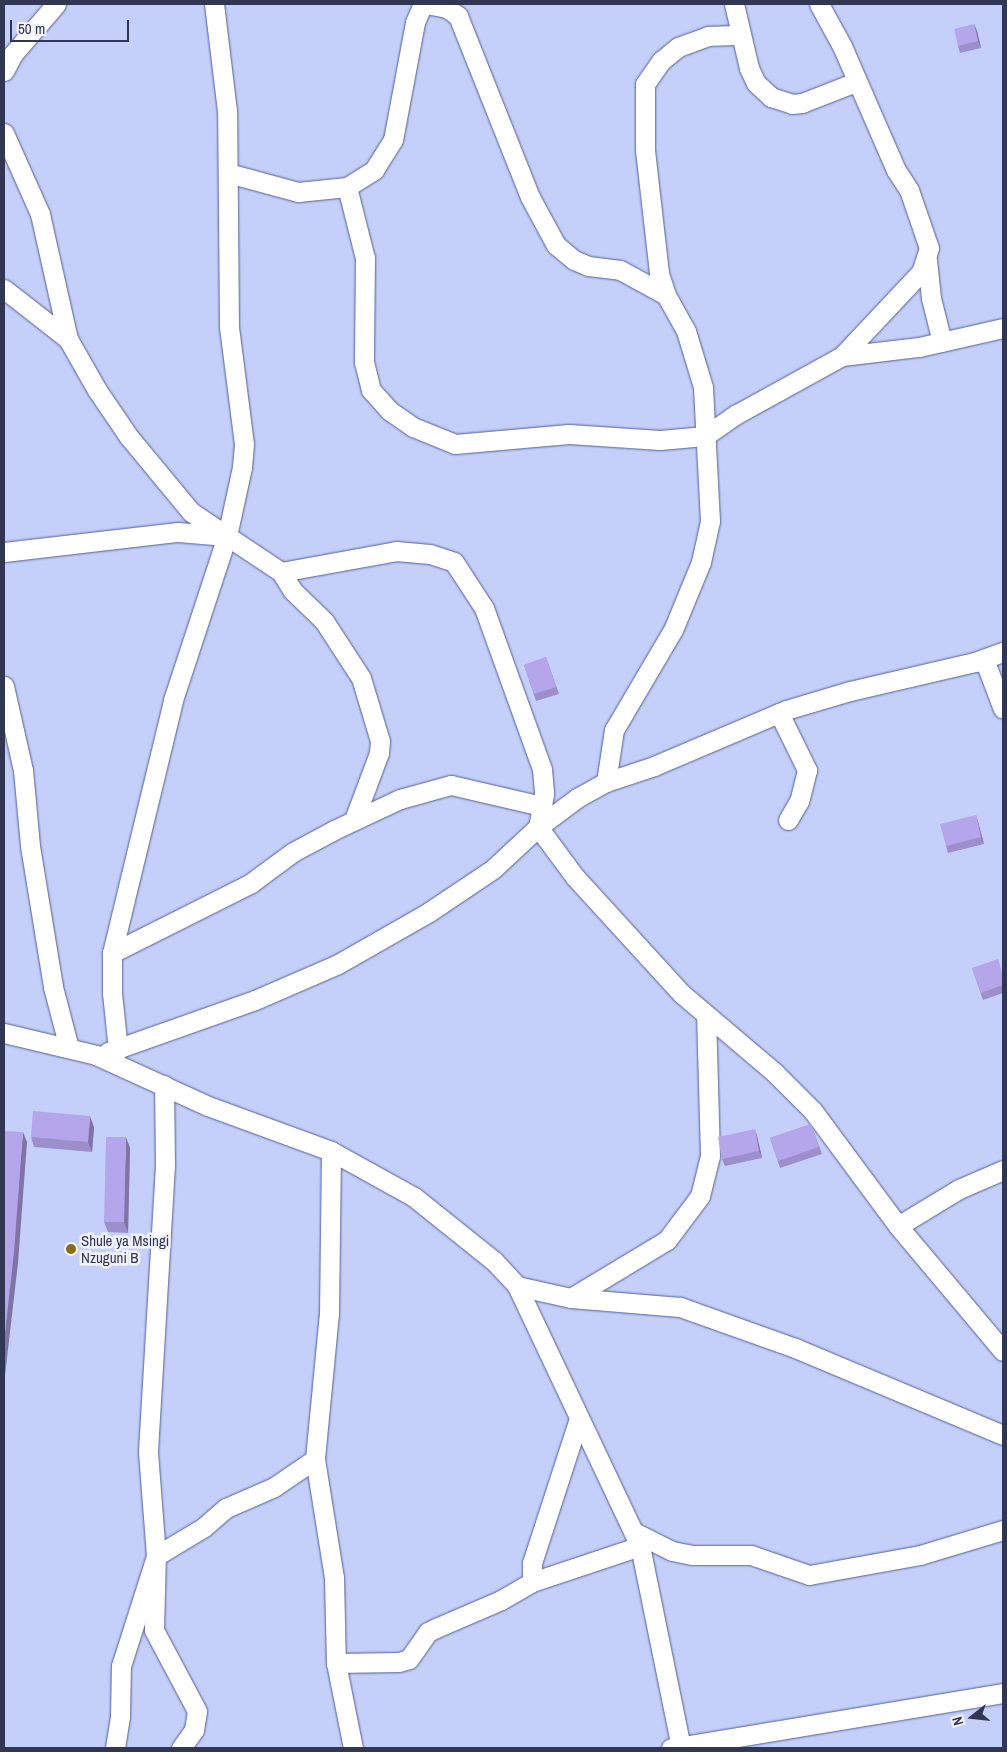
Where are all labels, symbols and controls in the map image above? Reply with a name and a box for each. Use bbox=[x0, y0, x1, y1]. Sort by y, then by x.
scale bar bbox=[12, 10, 131, 42]
text: 50 m bbox=[18, 18, 45, 39]
place label: Shule ya Msingi Nzuguni B bbox=[81, 1231, 169, 1266]
marker: Shule ya Msingi Nzuguni B bbox=[65, 1243, 77, 1255]
north arrow bbox=[947, 1692, 997, 1742]
text: N bbox=[948, 1715, 967, 1728]

